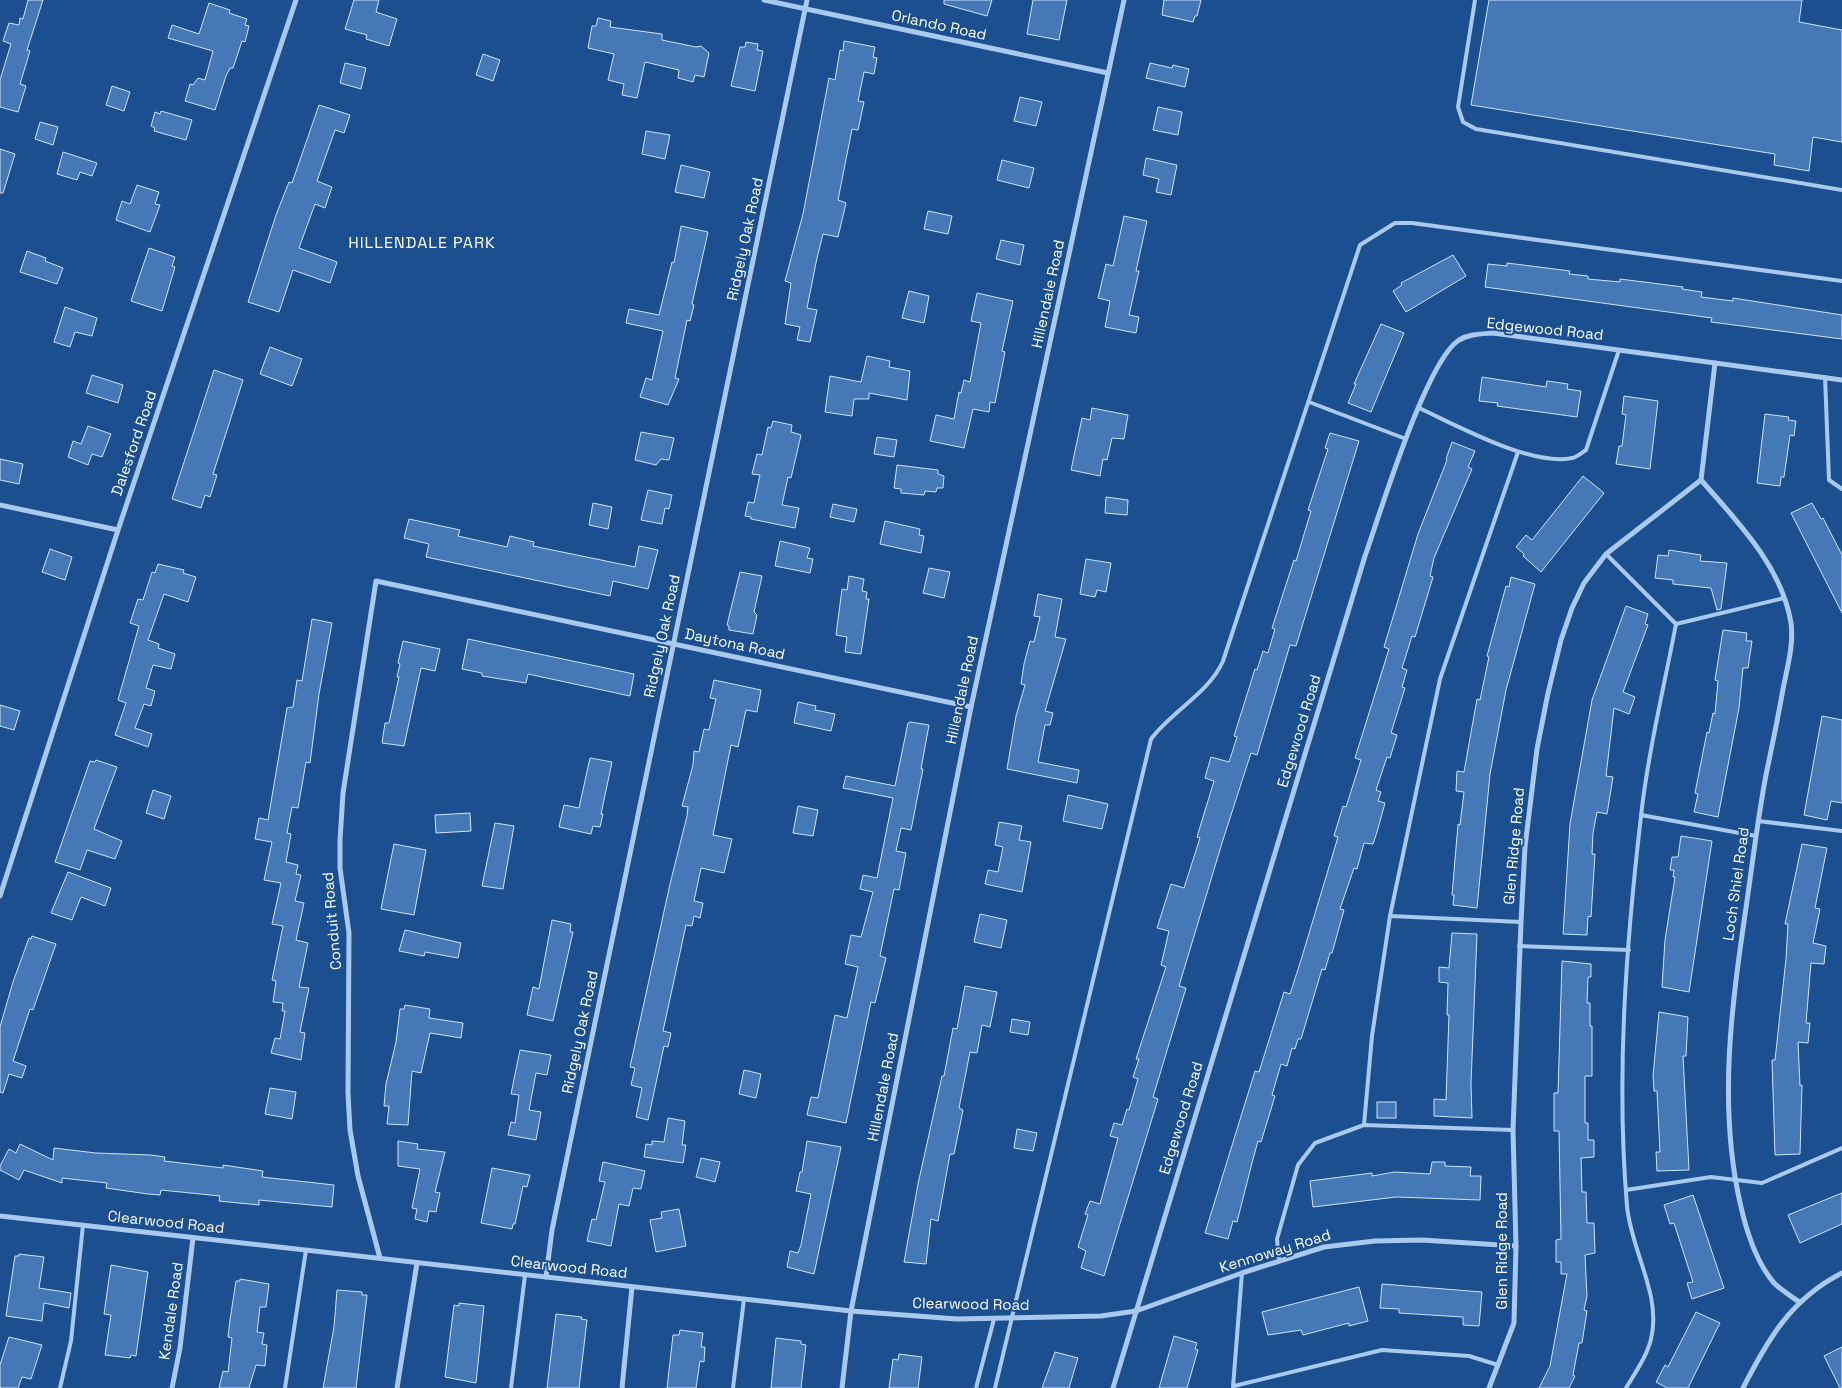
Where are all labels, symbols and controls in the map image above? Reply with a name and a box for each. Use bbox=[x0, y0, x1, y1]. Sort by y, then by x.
street label: Orlando Road bbox=[890, 5, 988, 44]
street label: Ridgely Oak Road bbox=[722, 176, 767, 302]
district label: HILLENDALE PARK bbox=[348, 232, 496, 253]
street label: Hillendale Road bbox=[1027, 238, 1068, 350]
street label: Edgewood Road bbox=[1486, 313, 1604, 344]
street label: Dalesford Road bbox=[107, 388, 160, 498]
street label: Ridgely Oak Road bbox=[639, 573, 684, 699]
street label: Daytona Road bbox=[683, 624, 787, 663]
street label: Hillendale Road bbox=[941, 634, 982, 746]
street label: Edgewood Road bbox=[1272, 672, 1325, 790]
street label: Glen Ridge Road bbox=[1499, 787, 1528, 905]
street label: Loch Shiel Road bbox=[1718, 826, 1753, 942]
street label: Conduit Road bbox=[318, 871, 345, 971]
street label: Ridgely Oak Road bbox=[557, 969, 602, 1095]
street label: Hillendale Road bbox=[863, 1031, 902, 1143]
street label: Edgewood Road bbox=[1154, 1059, 1207, 1177]
street label: Glen Ridge Road bbox=[1492, 1192, 1511, 1310]
street label: Clearwood Road bbox=[107, 1206, 225, 1237]
street label: Kennoway Road bbox=[1217, 1225, 1333, 1276]
street label: Clearwood Road bbox=[510, 1251, 628, 1282]
street label: Kendale Road bbox=[154, 1261, 187, 1361]
street label: Clearwood Road bbox=[912, 1293, 1030, 1314]

